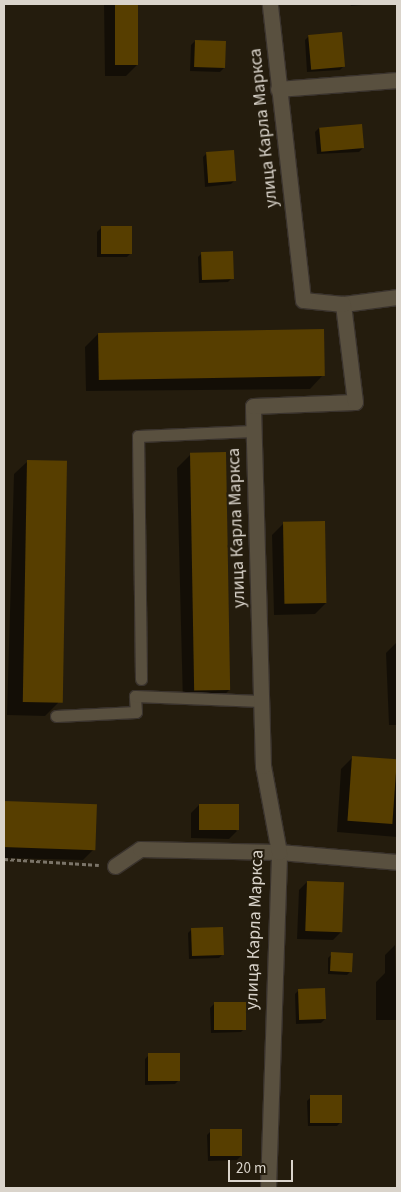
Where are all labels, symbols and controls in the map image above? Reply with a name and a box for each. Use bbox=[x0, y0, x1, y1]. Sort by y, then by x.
street label: улица Карла Маркса bbox=[245, 47, 283, 209]
street label: улица Карла Маркса bbox=[223, 448, 251, 608]
street label: улица Карла Маркса bbox=[241, 850, 269, 1010]
scale bar bbox=[231, 1150, 296, 1182]
text: 20 m bbox=[236, 1158, 266, 1179]

